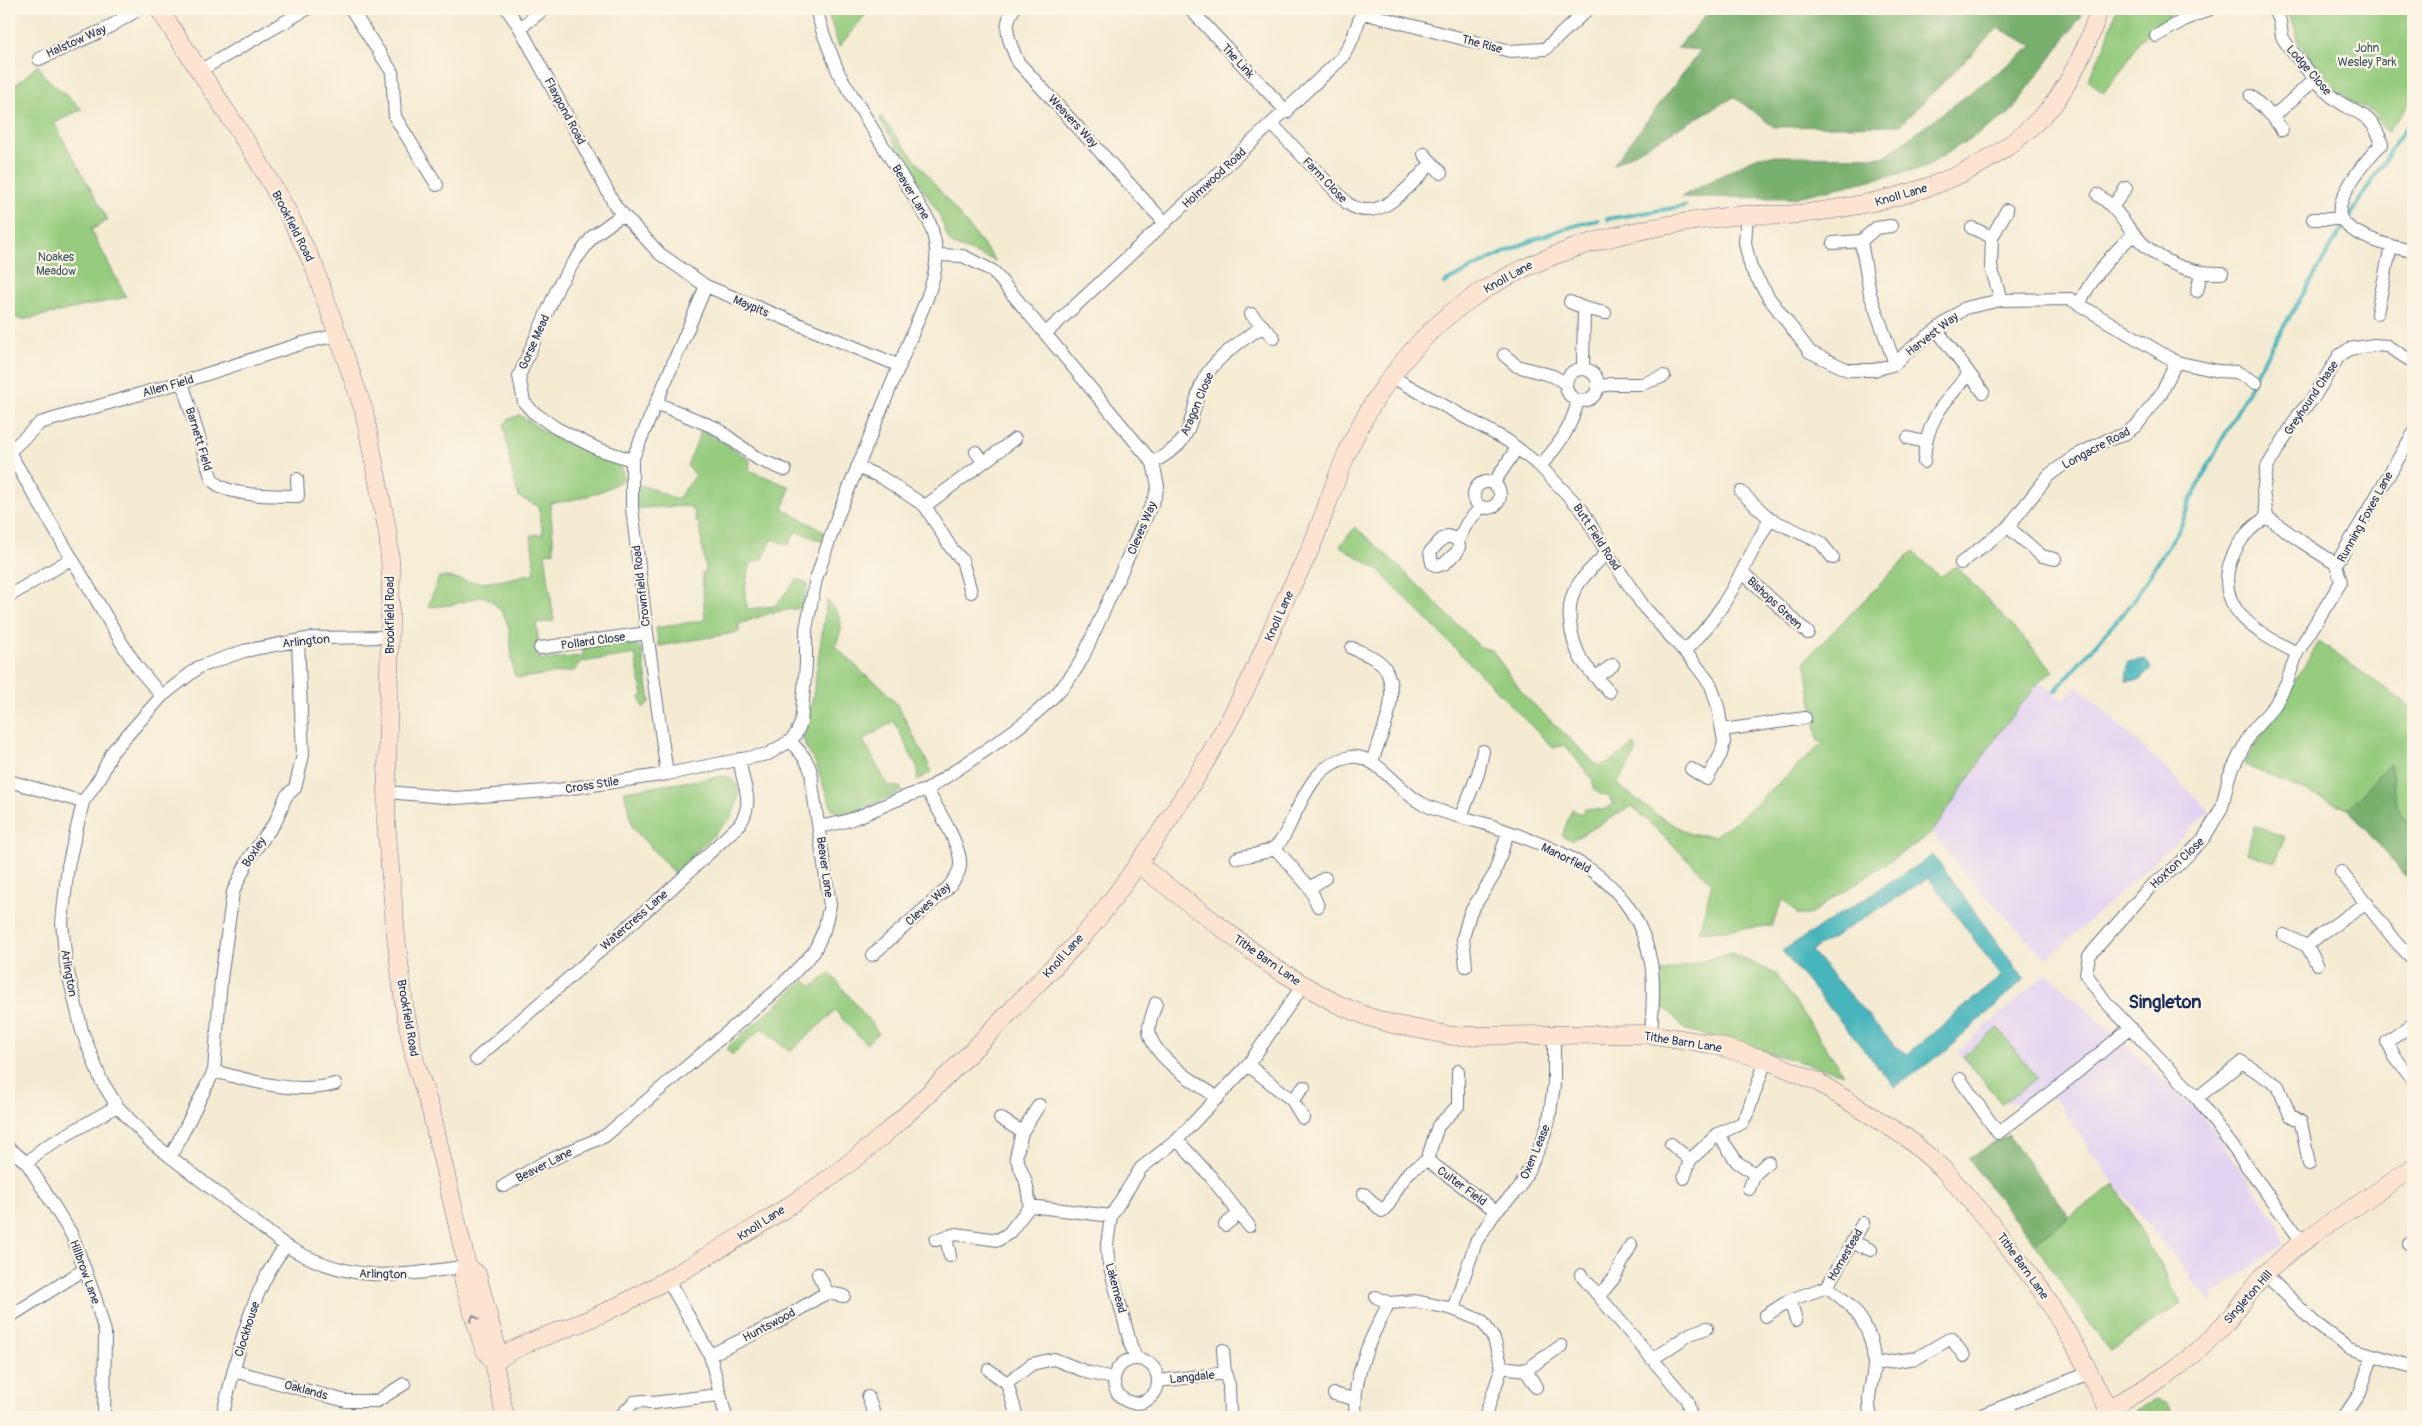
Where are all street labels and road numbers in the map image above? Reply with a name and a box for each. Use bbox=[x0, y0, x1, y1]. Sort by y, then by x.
street label: Halstow Way bbox=[44, 22, 109, 61]
street label: The Rise bbox=[1460, 32, 1504, 57]
street label: The Link bbox=[1218, 41, 1257, 82]
street label: Lodge Close bbox=[2283, 42, 2335, 99]
street label: Flaxpond Road bbox=[541, 75, 589, 147]
street label: Weavers Way bbox=[1045, 92, 1101, 151]
street label: Holmwood Road bbox=[1179, 145, 1249, 212]
street label: Farm Close bbox=[1299, 154, 1350, 206]
street label: Beaver Lane bbox=[888, 162, 933, 222]
street label: Knoll Lane bbox=[1873, 181, 1929, 210]
street label: Brookfield Road bbox=[268, 188, 317, 264]
street label: Knoll Lane bbox=[1481, 258, 1535, 297]
street label: Maypits bbox=[731, 292, 772, 321]
street label: Harvest Way bbox=[1903, 309, 1962, 360]
street label: Gorse Mead bbox=[516, 312, 553, 372]
street label: Greyhound Chase bbox=[2281, 358, 2342, 438]
street label: Aragon Close bbox=[1177, 370, 1218, 438]
street label: Allen Field bbox=[141, 372, 196, 401]
street label: Barnett Field bbox=[182, 406, 215, 473]
street label: Longacre Road bbox=[2060, 424, 2133, 473]
street label: Running Foxes Lane bbox=[2334, 469, 2397, 565]
street label: Cleves Way bbox=[1125, 499, 1160, 557]
street label: Butt Field Road bbox=[1569, 501, 1624, 574]
street label: Crownfield Road bbox=[629, 544, 654, 627]
street label: Bishops Green bbox=[1744, 574, 1806, 633]
street label: Brookfield Road bbox=[383, 576, 398, 654]
street label: Knoll Lane bbox=[1262, 589, 1297, 644]
street label: Pollard Close bbox=[560, 630, 626, 653]
street label: Arlington bbox=[282, 632, 331, 651]
street label: Cross Stile bbox=[564, 774, 620, 797]
street label: Boxley bbox=[239, 834, 270, 870]
street label: Hoxton Close bbox=[2147, 834, 2208, 892]
street label: Beaver Lane bbox=[813, 836, 836, 898]
street label: Manorfield bbox=[1539, 840, 1593, 877]
street label: Cleves Way bbox=[903, 880, 954, 929]
street label: Watercress Lane bbox=[597, 887, 671, 954]
street label: Knoll Lane bbox=[1040, 931, 1087, 981]
street label: Tithe Barn Lane bbox=[1230, 932, 1303, 989]
street label: Arlington bbox=[57, 948, 80, 998]
street label: Brookfield Road bbox=[393, 978, 422, 1058]
street label: Tithe Barn Lane bbox=[1643, 1029, 1723, 1056]
street label: Oxen Lease bbox=[1517, 1122, 1554, 1182]
street label: Beaver Lane bbox=[514, 1145, 575, 1186]
street label: Culter Field bbox=[1434, 1163, 1490, 1210]
street label: Knoll Lane bbox=[735, 1202, 788, 1244]
street label: Homestead bbox=[1824, 1226, 1866, 1284]
street label: Tithe Barn Lane bbox=[1993, 1230, 2052, 1303]
street label: Hillbrow Lane bbox=[66, 1238, 103, 1306]
street label: Lakemead bbox=[1102, 1261, 1129, 1315]
street label: Arlington bbox=[359, 1267, 407, 1282]
street label: Singleton Hill bbox=[2221, 1267, 2276, 1327]
street label: Clockhouse bbox=[232, 1300, 263, 1359]
street label: Huntswood bbox=[740, 1305, 798, 1346]
street label: Langdale bbox=[1169, 1368, 1215, 1387]
street label: Oaklands bbox=[283, 1378, 330, 1404]

